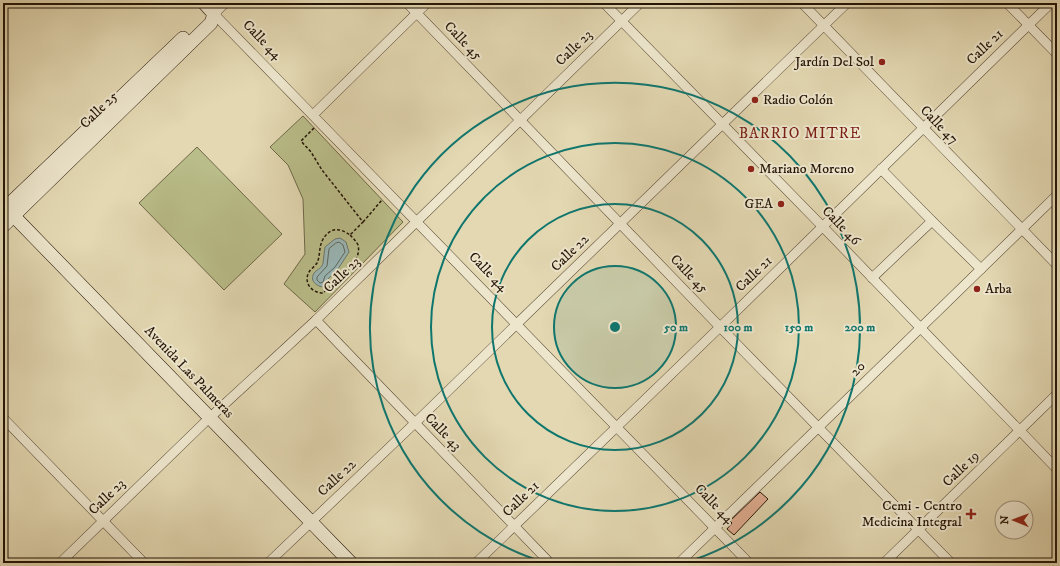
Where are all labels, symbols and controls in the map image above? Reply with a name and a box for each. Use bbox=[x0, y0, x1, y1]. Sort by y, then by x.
street label: Calle 44 bbox=[239, 16, 286, 64]
street label: Calle 45 bbox=[440, 18, 486, 64]
street label: Calle 21 bbox=[963, 25, 1007, 69]
street label: Calle 23 bbox=[552, 26, 596, 70]
place label: Jardín Del Sol bbox=[793, 53, 875, 71]
marker: Jardín Del Sol bbox=[877, 57, 887, 67]
street label: Calle 25 bbox=[76, 87, 122, 133]
place label: Radio Colón bbox=[763, 91, 834, 109]
marker: Radio Colón bbox=[750, 95, 760, 105]
street label: Calle 47 bbox=[916, 102, 962, 148]
district label: BARRIO MITRE bbox=[739, 124, 861, 143]
place label: Mariano Moreno bbox=[759, 160, 854, 178]
marker: Mariano Moreno bbox=[746, 164, 756, 174]
place label: GEA bbox=[744, 195, 774, 213]
marker: GEA bbox=[776, 199, 786, 209]
street label: Calle 46 bbox=[818, 203, 865, 250]
street label: Calle 22 bbox=[547, 230, 593, 276]
street label: Calle 44 bbox=[465, 248, 512, 296]
street label: Calle 45 bbox=[666, 251, 712, 297]
street label: Calle 21 bbox=[732, 252, 776, 296]
street label: Calle 23 bbox=[320, 253, 364, 297]
place label: Arba bbox=[985, 280, 1012, 298]
marker: Arba bbox=[972, 284, 982, 294]
centre of rings bbox=[608, 320, 622, 334]
text: 50 m bbox=[663, 320, 688, 335]
text: 100 m bbox=[724, 320, 752, 335]
text: 150 m bbox=[785, 320, 813, 335]
text: 200 m bbox=[845, 320, 875, 335]
street label: Avenida Las Palmeras bbox=[140, 322, 238, 422]
street label: 20 bbox=[847, 358, 869, 380]
street label: Calle 43 bbox=[421, 409, 465, 455]
street label: Calle 19 bbox=[939, 447, 983, 491]
street label: Calle 22 bbox=[314, 456, 360, 500]
street label: Calle 23 bbox=[85, 475, 129, 519]
street label: Calle 21 bbox=[499, 477, 543, 521]
street label: Calle 44 bbox=[691, 480, 738, 528]
place label: Cemi - Centro Medicina Integral bbox=[862, 497, 963, 531]
north arrow bbox=[994, 500, 1034, 540]
marker: Cemi - Centro Medicina Integral bbox=[965, 508, 977, 520]
text: N bbox=[998, 515, 1012, 524]

